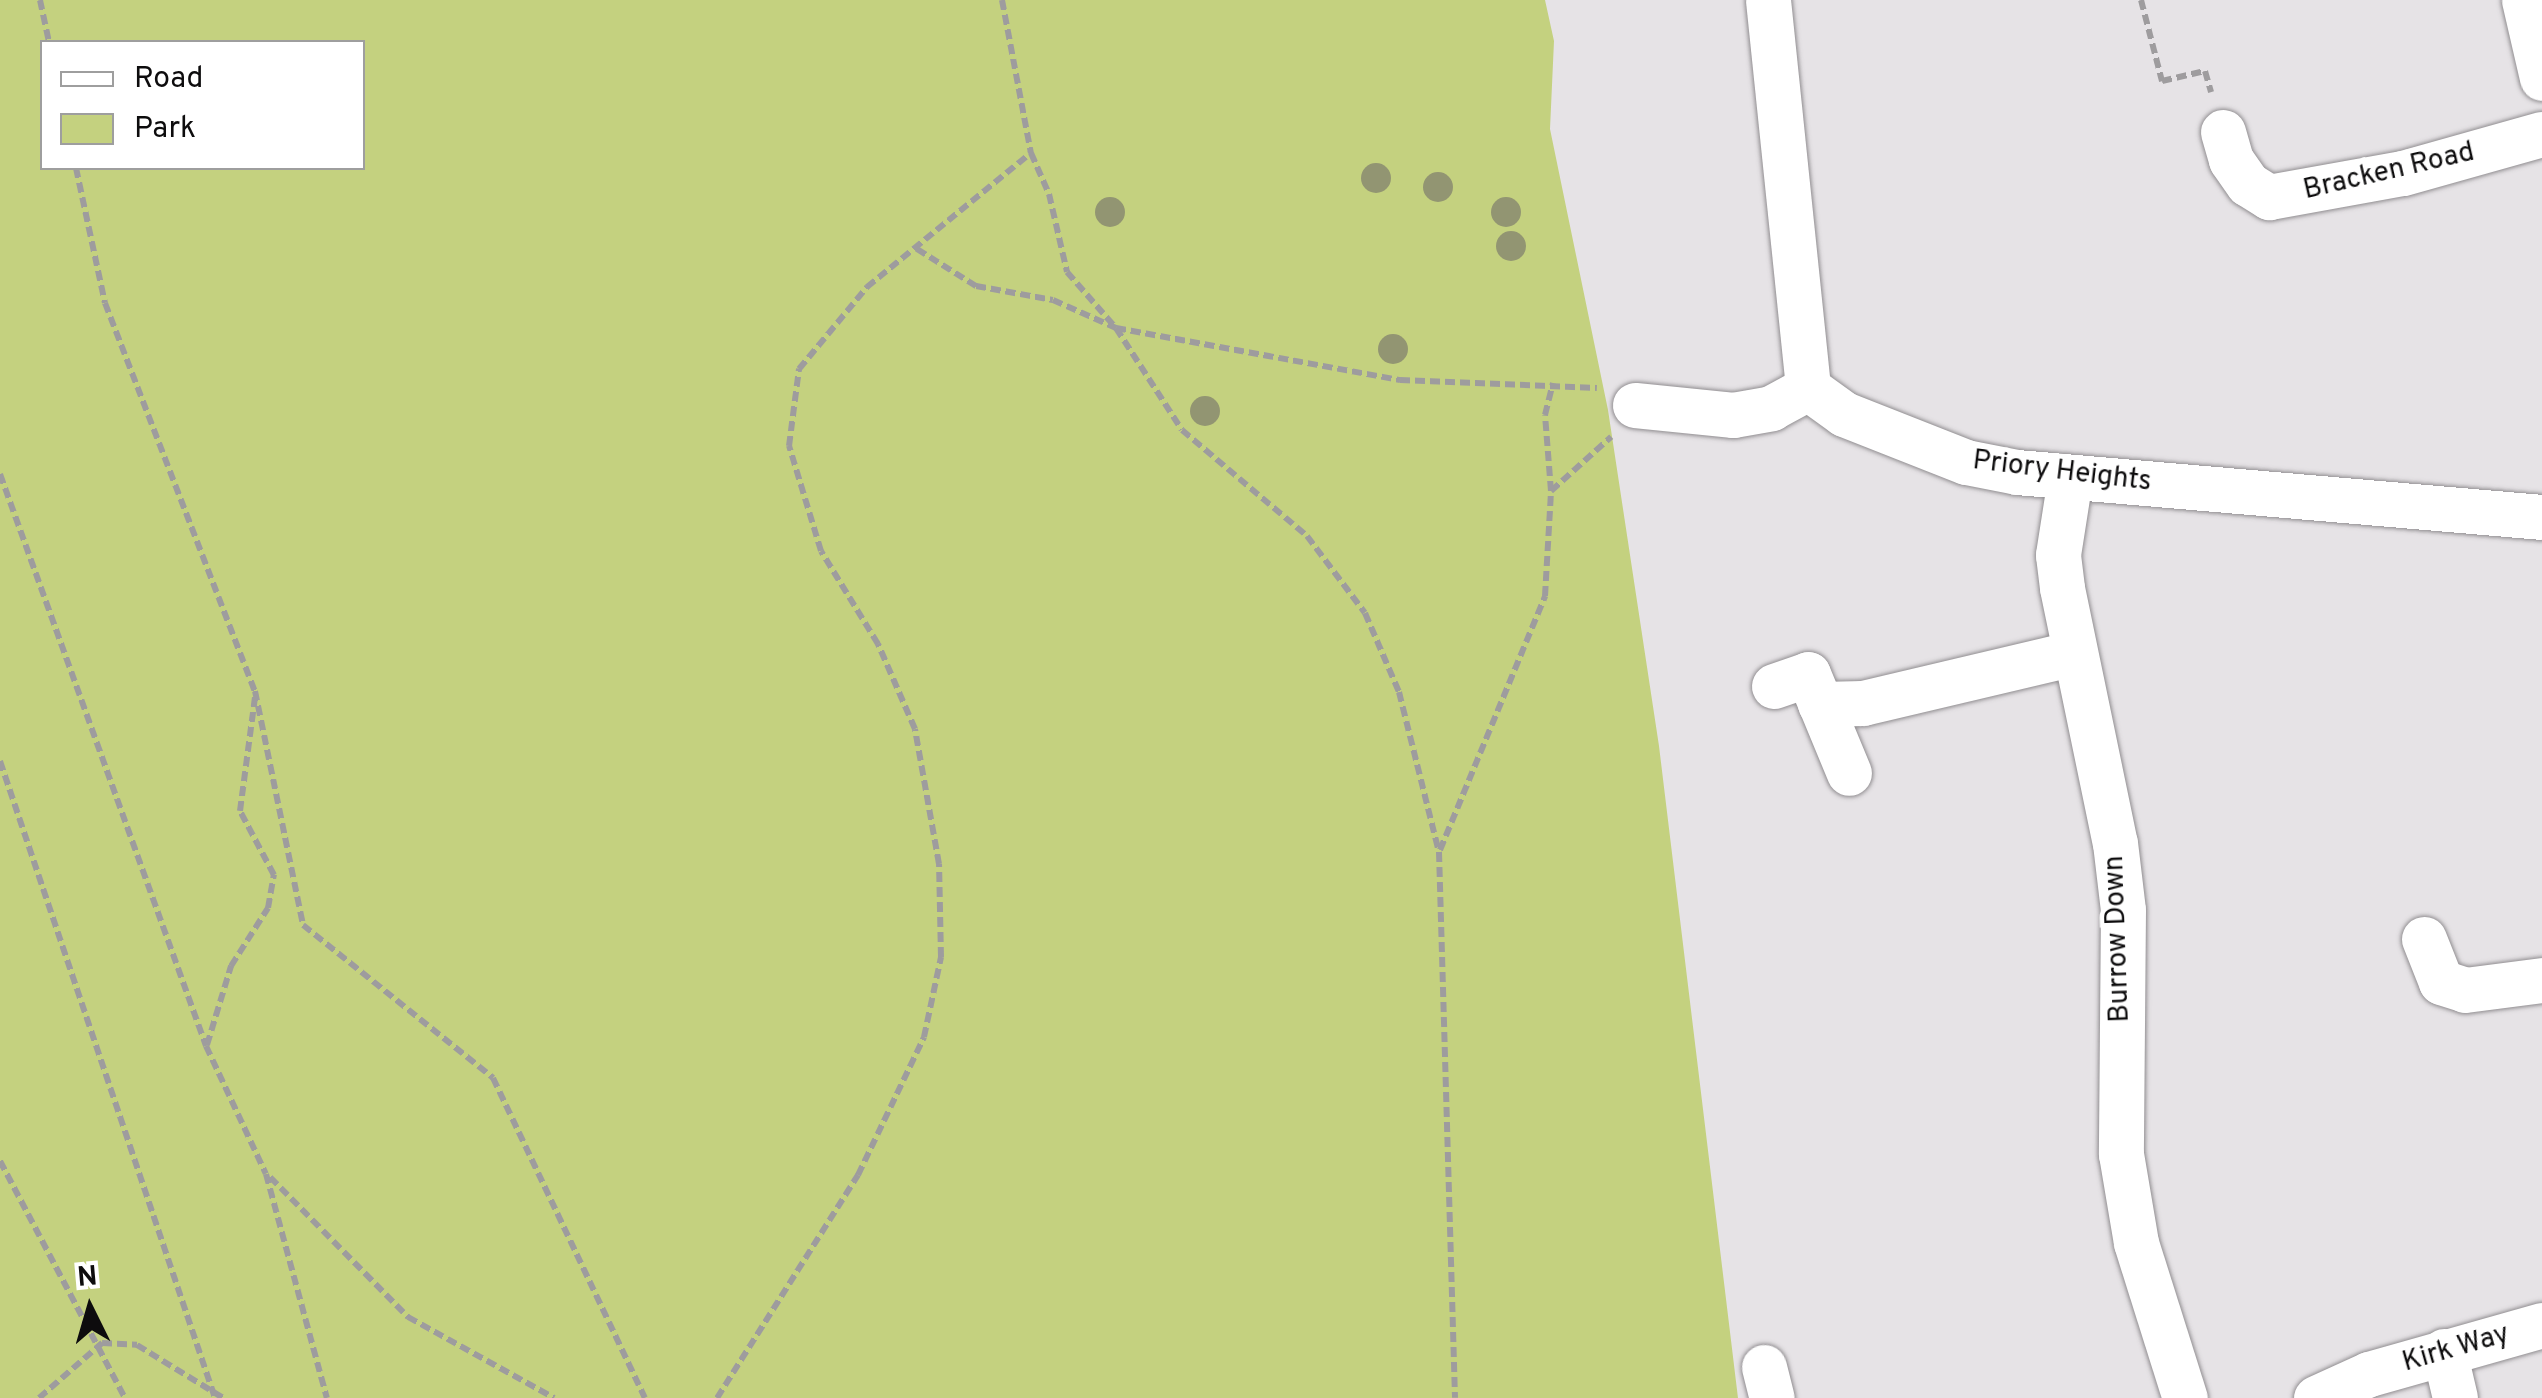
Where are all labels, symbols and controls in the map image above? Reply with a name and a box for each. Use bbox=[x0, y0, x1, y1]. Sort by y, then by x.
legend bbox=[40, 40, 365, 170]
text: Road bbox=[134, 61, 203, 98]
text: Park bbox=[134, 111, 196, 148]
street label: Bracken Road bbox=[2300, 136, 2478, 208]
street label: Priory Heights bbox=[1971, 444, 2153, 500]
street label: Burrow Down bbox=[2098, 855, 2138, 1023]
north arrow bbox=[40, 1258, 140, 1358]
text: N bbox=[76, 1259, 99, 1297]
street label: Kirk Way bbox=[2398, 1318, 2514, 1380]

